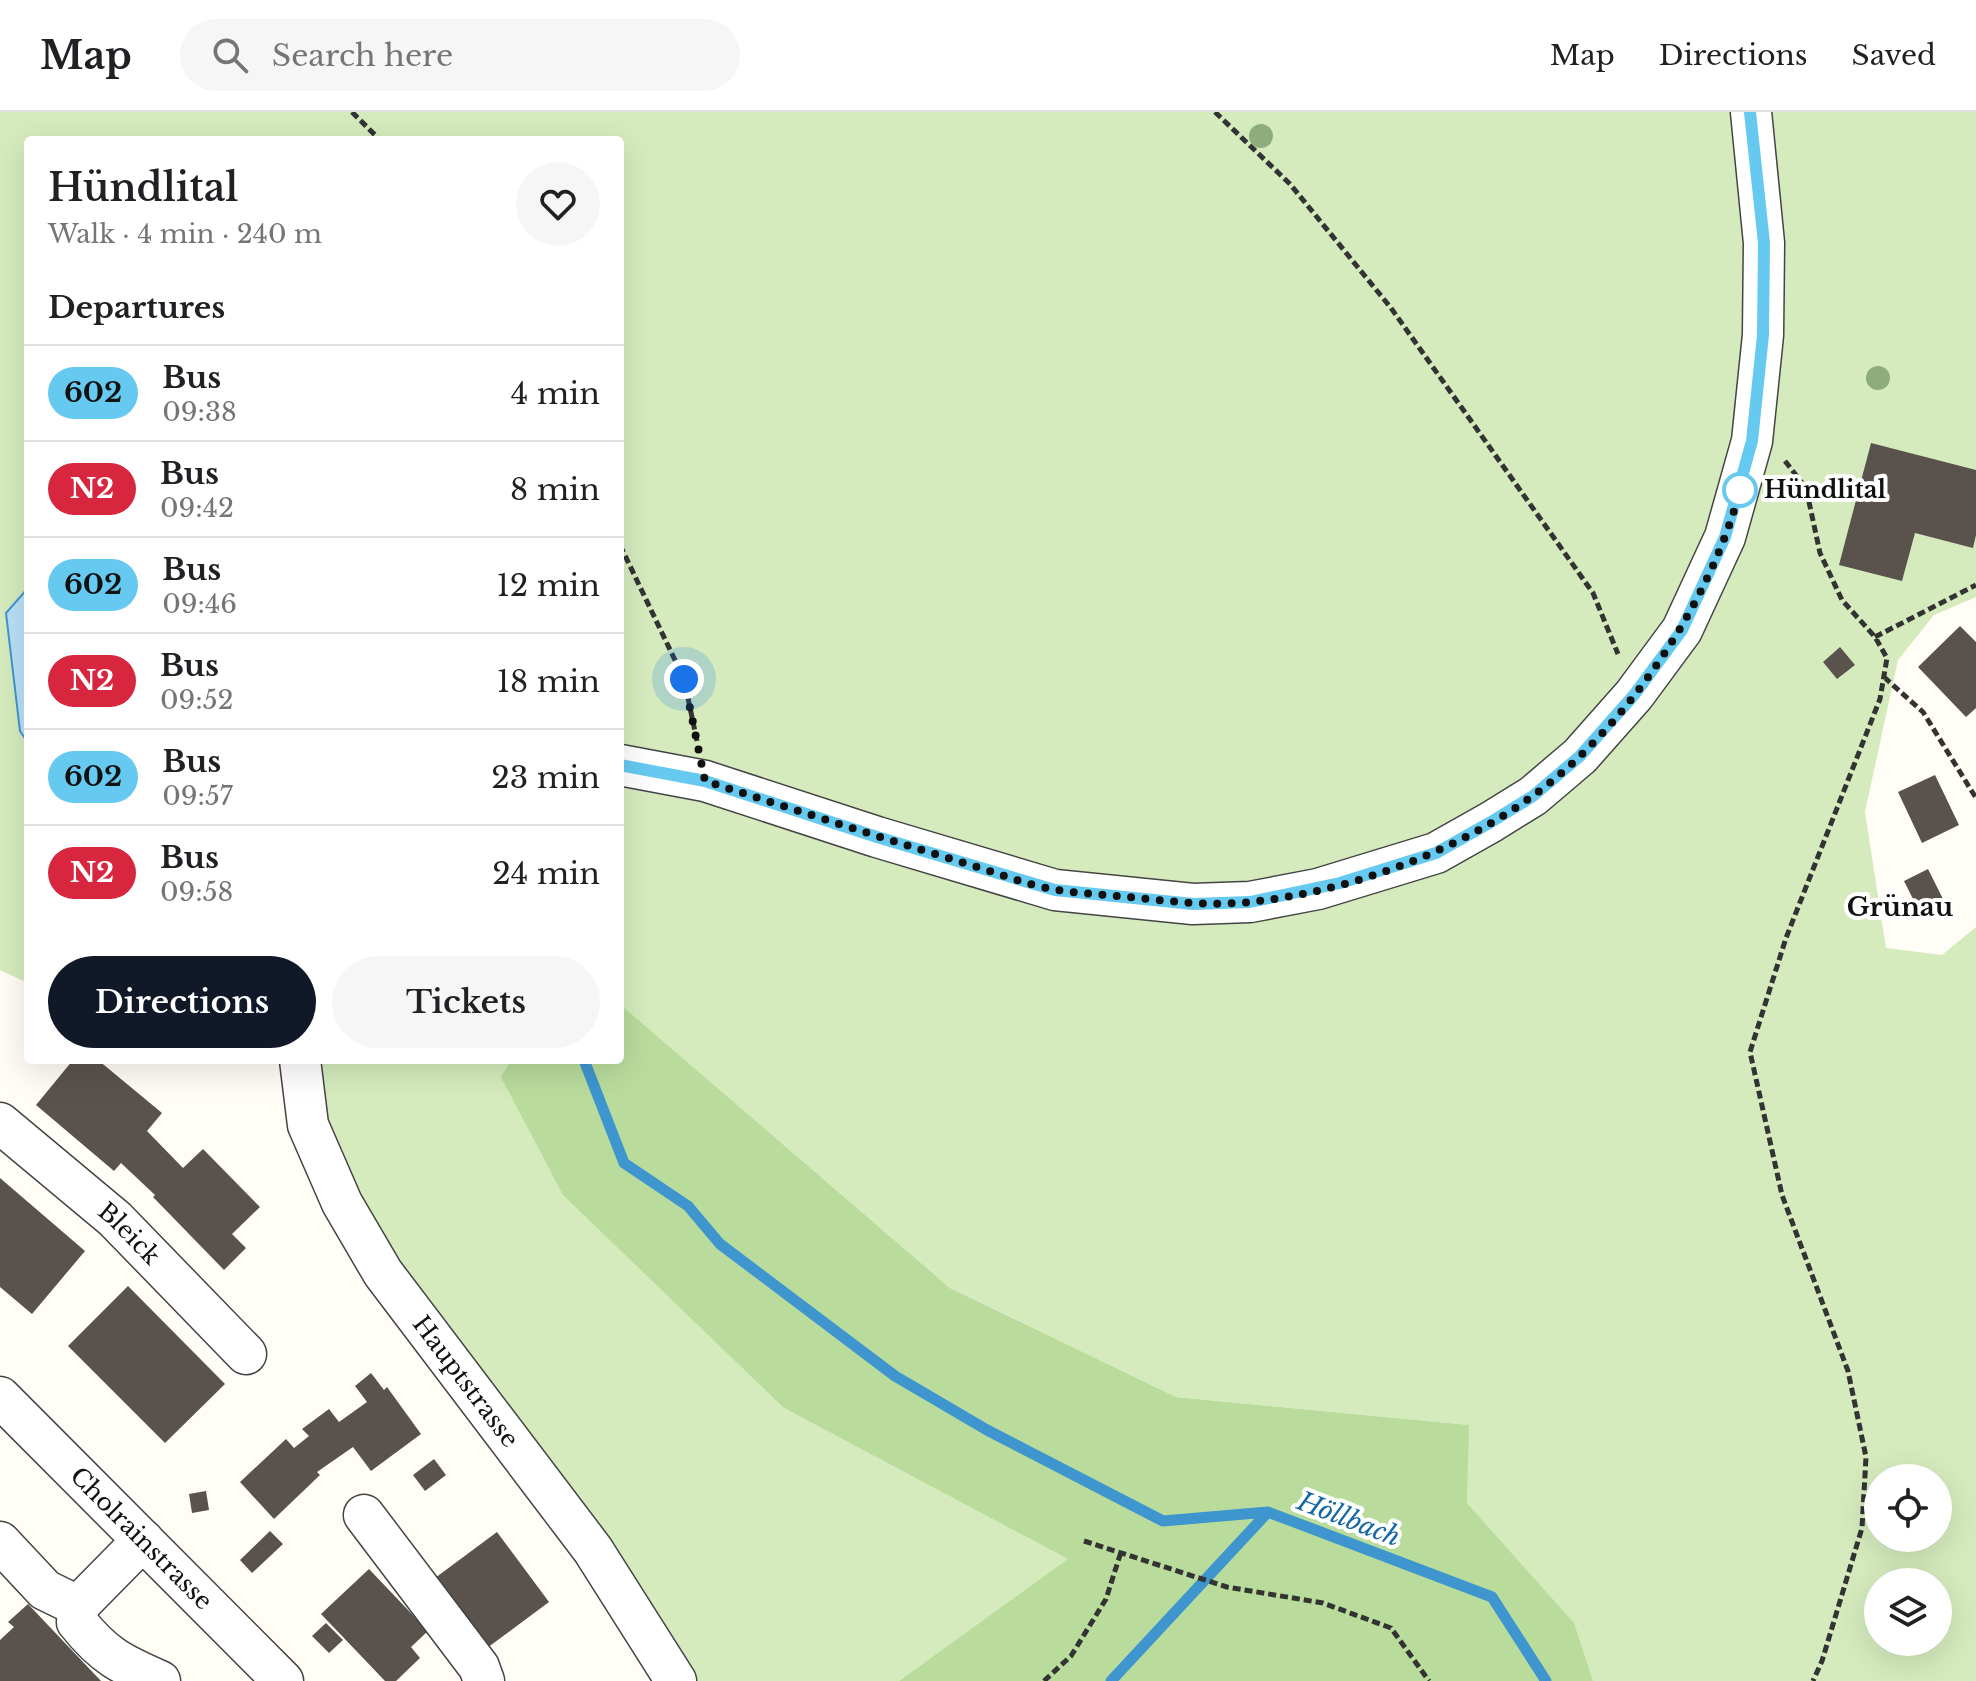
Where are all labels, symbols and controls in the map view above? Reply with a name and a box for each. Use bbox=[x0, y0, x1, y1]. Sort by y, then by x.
search box bbox=[180, 19, 740, 91]
text: Map bbox=[40, 32, 132, 79]
icon: search bbox=[208, 33, 252, 77]
text: Search here bbox=[272, 37, 453, 74]
text: Map bbox=[1550, 38, 1615, 73]
text: Directions bbox=[1659, 38, 1808, 73]
text: Saved bbox=[1852, 38, 1936, 73]
button: heart bbox=[516, 162, 600, 246]
text: Hündlital bbox=[48, 164, 238, 211]
text: Walk · 4 min · 240 m bbox=[48, 218, 322, 250]
text: Departures bbox=[48, 289, 225, 326]
text: Bus bbox=[162, 359, 221, 396]
text: 602 bbox=[64, 375, 122, 410]
text: 4 min bbox=[511, 375, 600, 412]
text: 09:38 bbox=[162, 396, 237, 428]
text: Bus bbox=[160, 455, 219, 492]
text: N2 bbox=[70, 471, 114, 506]
text: 8 min bbox=[510, 471, 600, 508]
marker: Hündlital bbox=[1723, 473, 1757, 507]
place label: Hündlital bbox=[1764, 475, 1886, 504]
text: 09:42 bbox=[160, 492, 234, 524]
text: Bus bbox=[162, 551, 221, 588]
text: 602 bbox=[64, 567, 122, 602]
text: 12 min bbox=[496, 567, 600, 604]
text: 09:46 bbox=[162, 588, 237, 620]
text: Bus bbox=[160, 647, 219, 684]
your location bbox=[664, 659, 704, 699]
text: N2 bbox=[70, 663, 114, 698]
text: 18 min bbox=[497, 663, 600, 700]
text: 09:52 bbox=[160, 684, 233, 716]
text: Bus bbox=[162, 743, 221, 780]
text: 602 bbox=[64, 759, 122, 794]
text: 23 min bbox=[491, 759, 600, 796]
text: 09:57 bbox=[162, 780, 233, 812]
text: Bus bbox=[160, 839, 219, 876]
text: N2 bbox=[70, 855, 114, 890]
text: 24 min bbox=[492, 855, 600, 892]
text: 09:58 bbox=[160, 876, 233, 908]
district label: Grünau bbox=[1847, 891, 1954, 923]
button: Directions bbox=[48, 956, 316, 1048]
button: Tickets bbox=[332, 956, 600, 1048]
street label: Bleick bbox=[92, 1196, 166, 1271]
street label: Hauptstrasse bbox=[407, 1310, 525, 1453]
street label: Cholrainstrasse bbox=[65, 1461, 219, 1616]
map controls bbox=[1864, 1464, 1952, 1656]
button: locate bbox=[1864, 1464, 1952, 1552]
water label: Höllbach bbox=[1292, 1484, 1405, 1553]
button: layers bbox=[1864, 1568, 1952, 1656]

